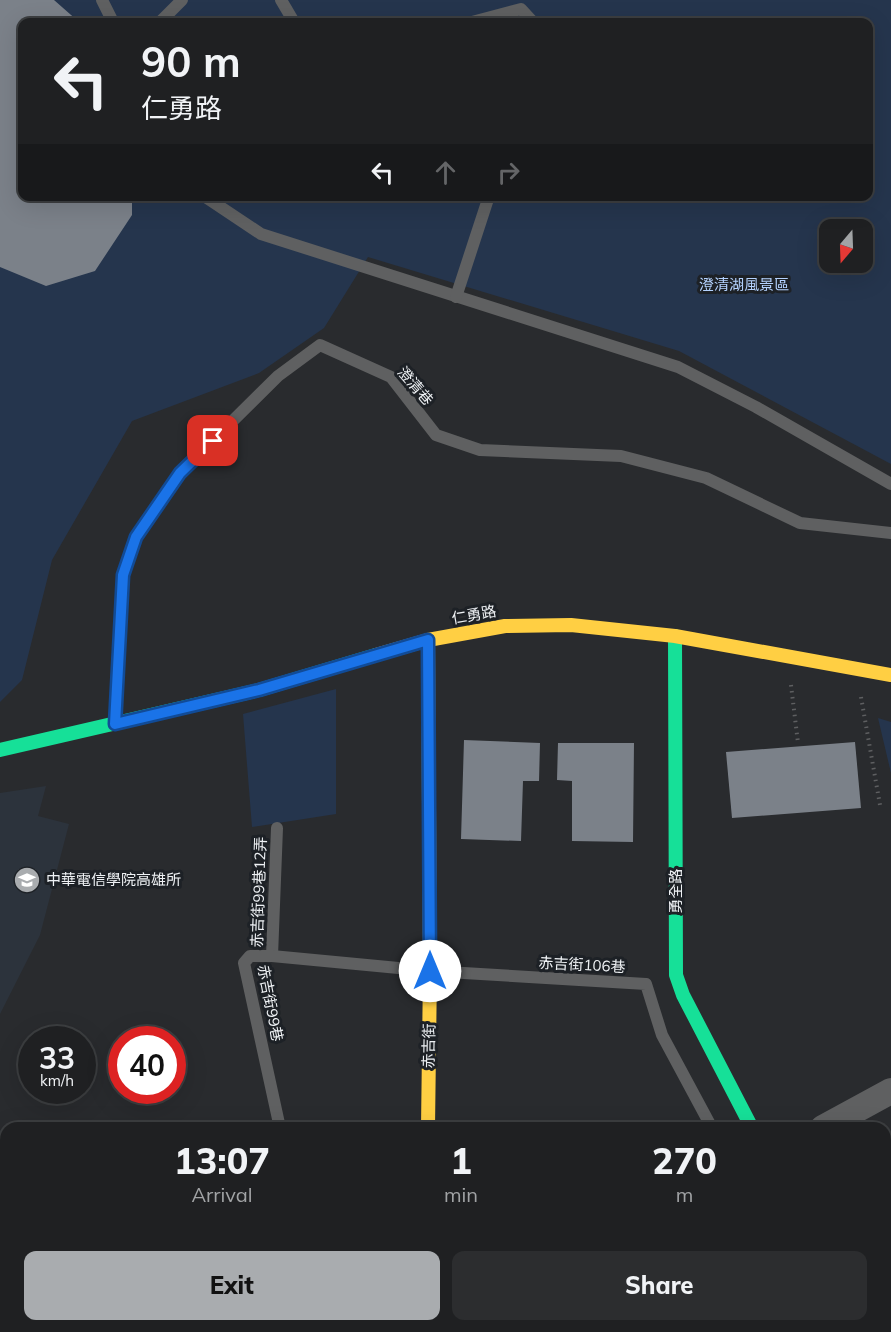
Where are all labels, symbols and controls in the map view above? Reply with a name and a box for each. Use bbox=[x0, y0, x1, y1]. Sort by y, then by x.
text: 90 m bbox=[141, 35, 241, 88]
icon: left bbox=[42, 42, 120, 120]
text: 仁勇路 bbox=[141, 91, 222, 125]
icon: left bbox=[366, 156, 399, 189]
icon: ahead bbox=[429, 156, 462, 189]
icon: right bbox=[492, 156, 525, 189]
north arrow bbox=[819, 219, 873, 273]
map controls bbox=[819, 219, 873, 273]
park label: 澄清湖風景區 bbox=[699, 275, 789, 294]
street label: 澄清巷 bbox=[393, 362, 437, 409]
pin bbox=[187, 415, 238, 466]
icon: arrive bbox=[196, 424, 229, 457]
street label: 仁勇路 bbox=[450, 601, 498, 628]
street label: 赤吉街99巷12弄 bbox=[247, 836, 270, 948]
school or university icon: 中華電信學院高雄所 bbox=[12, 865, 42, 895]
street label: 勇全路 bbox=[666, 868, 685, 914]
place label: 中華電信學院高雄所 bbox=[46, 870, 181, 889]
position arrow bbox=[398, 939, 462, 1003]
street label: 赤吉街106巷 bbox=[538, 953, 626, 976]
street label: 赤吉街99巷 bbox=[254, 963, 287, 1043]
street label: 赤吉街 bbox=[419, 1023, 438, 1069]
speed limit sign: 40 bbox=[108, 1026, 186, 1104]
text: 33 bbox=[39, 1039, 75, 1077]
text: km/h bbox=[40, 1071, 74, 1090]
text: 13:07 bbox=[174, 1138, 270, 1183]
text: 1 bbox=[450, 1138, 472, 1183]
text: 270 bbox=[652, 1138, 717, 1183]
text: Arrival bbox=[191, 1182, 253, 1207]
text: min bbox=[444, 1182, 478, 1207]
text: m bbox=[676, 1182, 693, 1207]
button: Exit bbox=[24, 1251, 440, 1320]
button: Share bbox=[452, 1251, 867, 1320]

